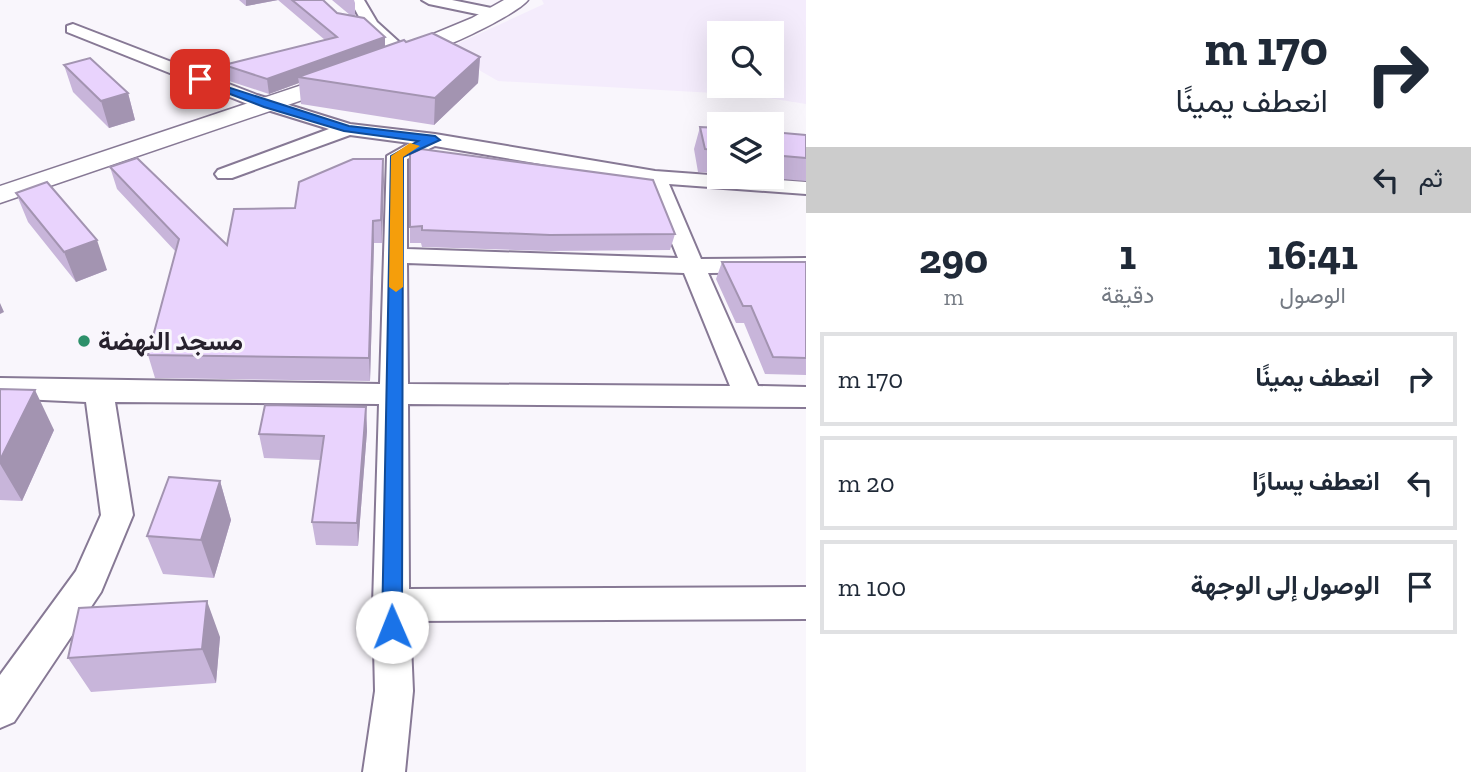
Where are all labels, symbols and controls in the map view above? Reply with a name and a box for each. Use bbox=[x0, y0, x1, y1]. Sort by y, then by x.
text: 170 m bbox=[1205, 19, 1328, 78]
map controls bbox=[707, 21, 784, 189]
button: search bbox=[707, 21, 784, 98]
icon: right bbox=[1352, 28, 1443, 119]
pin bbox=[170, 49, 230, 109]
icon: arrive bbox=[181, 60, 219, 98]
text: انعطف يمينًا bbox=[1175, 82, 1328, 120]
button: layers bbox=[707, 112, 784, 189]
icon: left bbox=[1367, 161, 1405, 199]
text: ثم bbox=[1419, 162, 1443, 194]
text: 1 bbox=[1119, 229, 1136, 280]
text: 16:41 bbox=[1267, 229, 1358, 280]
text: 290 bbox=[919, 233, 988, 284]
text: دقيقة bbox=[1101, 281, 1154, 309]
text: الوصول bbox=[1279, 281, 1346, 309]
text: m bbox=[944, 283, 964, 311]
place label: مسجد النهضة bbox=[98, 325, 243, 357]
marker: مسجد النهضة bbox=[76, 333, 92, 349]
icon: right bbox=[1401, 360, 1439, 398]
text: انعطف يمينًا bbox=[1255, 361, 1380, 393]
text: 170 m bbox=[838, 363, 903, 395]
icon: left bbox=[1401, 464, 1439, 502]
text: انعطف يسارًا bbox=[1252, 465, 1380, 497]
text: 20 m bbox=[838, 467, 895, 499]
icon: arrive bbox=[1401, 568, 1439, 606]
text: الوصول إلى الوجهة bbox=[1191, 569, 1380, 601]
text: 100 m bbox=[838, 571, 906, 603]
position arrow bbox=[355, 590, 429, 664]

